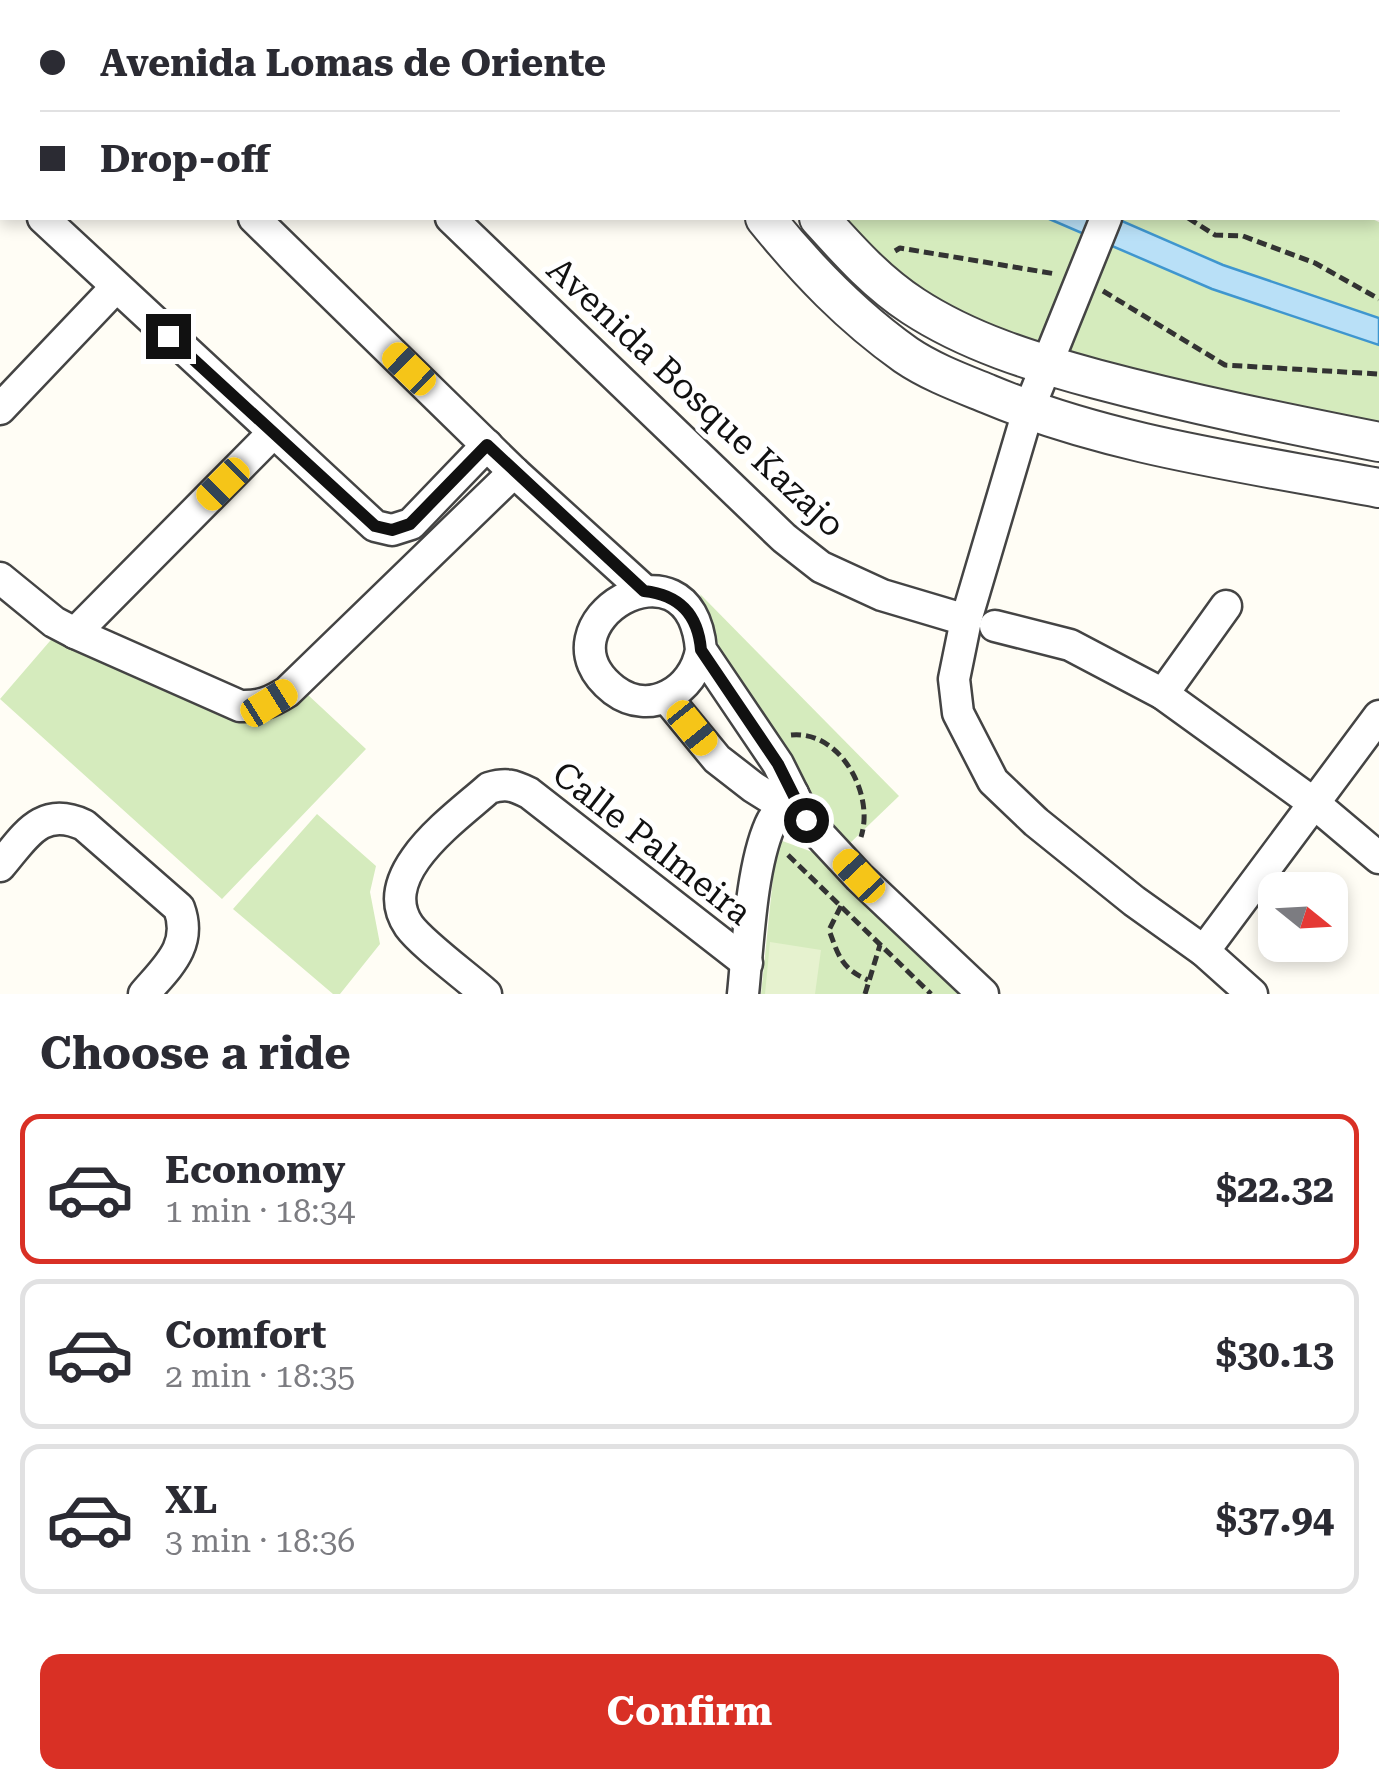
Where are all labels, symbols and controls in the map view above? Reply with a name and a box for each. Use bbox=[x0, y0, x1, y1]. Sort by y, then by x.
text: Avenida Lomas de Oriente bbox=[100, 41, 606, 85]
text: Drop-off bbox=[100, 137, 270, 181]
street label: Avenida Bosque Kazajo bbox=[539, 249, 853, 546]
route end bbox=[146, 314, 191, 359]
car bbox=[377, 337, 441, 401]
car bbox=[191, 452, 255, 516]
car bbox=[236, 674, 302, 732]
car bbox=[661, 695, 723, 761]
street label: Calle Palmeira bbox=[544, 753, 759, 934]
route start bbox=[784, 798, 829, 843]
car bbox=[828, 844, 890, 908]
north arrow bbox=[1258, 872, 1348, 962]
map controls bbox=[1258, 872, 1348, 962]
text: Choose a ride bbox=[40, 1027, 351, 1080]
icon: car bbox=[45, 1144, 135, 1234]
text: Economy bbox=[165, 1148, 345, 1192]
text: $22.32 bbox=[1216, 1167, 1334, 1211]
text: 1 min · 18:34 bbox=[165, 1192, 355, 1230]
icon: car bbox=[45, 1309, 135, 1399]
text: Comfort bbox=[165, 1313, 326, 1357]
text: $30.13 bbox=[1216, 1332, 1334, 1376]
text: 2 min · 18:35 bbox=[165, 1357, 355, 1395]
icon: car bbox=[45, 1474, 135, 1564]
text: XL bbox=[165, 1478, 217, 1522]
text: $37.94 bbox=[1216, 1497, 1334, 1541]
text: 3 min · 18:36 bbox=[165, 1522, 355, 1560]
button: Confirm bbox=[40, 1654, 1339, 1769]

